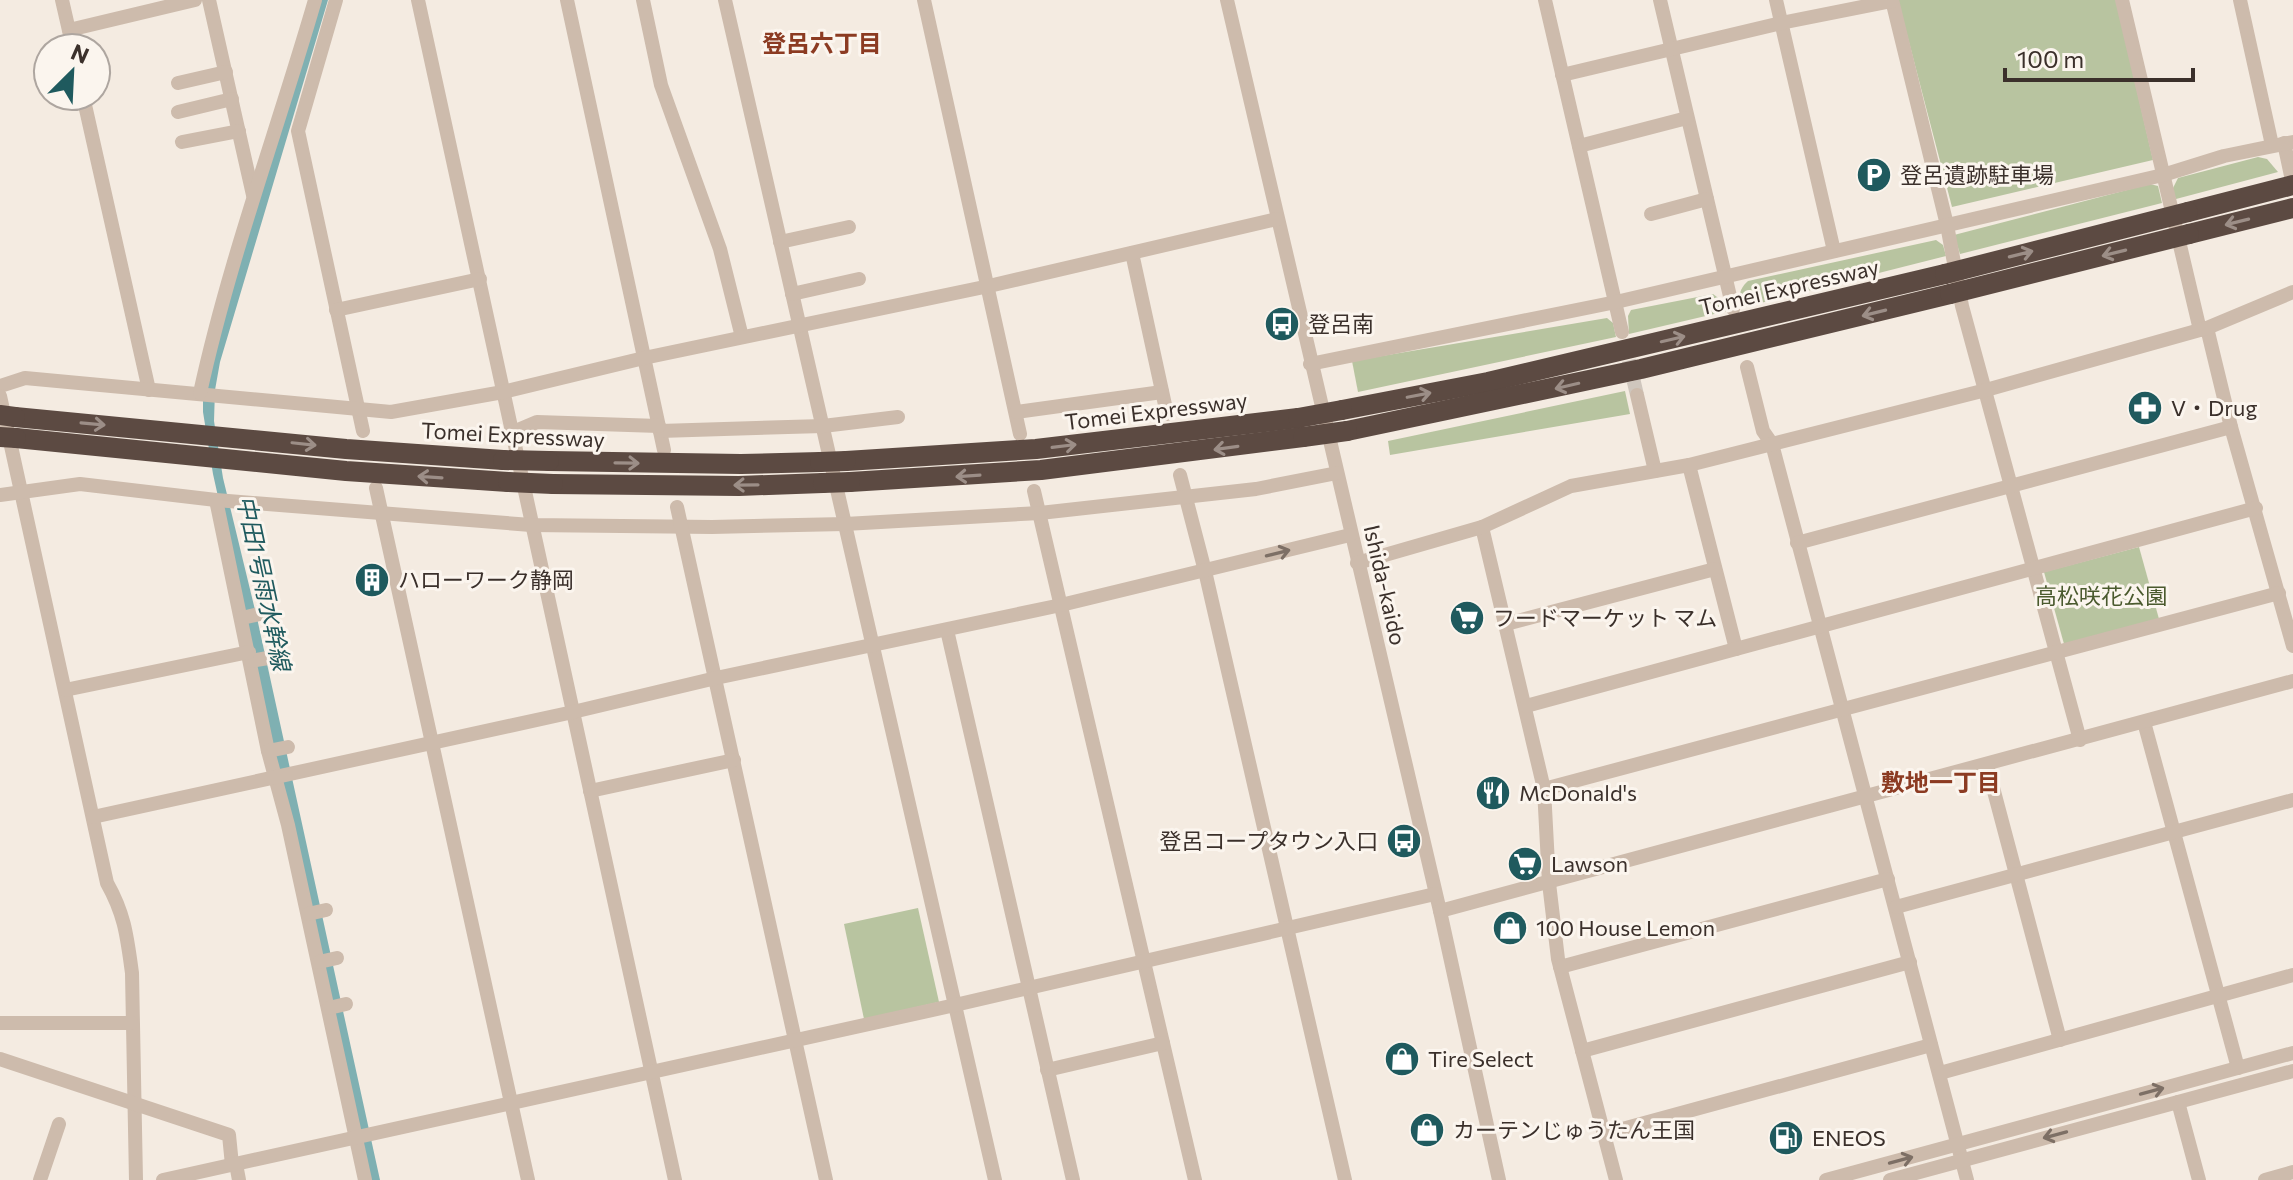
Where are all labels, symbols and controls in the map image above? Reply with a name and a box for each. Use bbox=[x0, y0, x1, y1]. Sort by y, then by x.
district label: 登呂六丁目 bbox=[762, 28, 882, 57]
north arrow bbox=[32, 32, 112, 112]
scale bar bbox=[2005, 32, 2193, 82]
text: N bbox=[67, 38, 93, 69]
text: 100 m bbox=[2017, 44, 2084, 73]
parking icon: 登呂遺跡駐車場 bbox=[1855, 156, 1893, 194]
place label: 登呂遺跡駐車場 bbox=[1900, 161, 2054, 188]
one-way arrow bbox=[2224, 215, 2250, 230]
one-way arrow bbox=[2008, 246, 2034, 261]
one-way arrow bbox=[2101, 246, 2127, 261]
street label: Tomei Expressway bbox=[1696, 253, 1881, 320]
bus stop icon: 登呂南 bbox=[1263, 305, 1301, 343]
one-way arrow bbox=[1862, 307, 1888, 322]
place label: 登呂南 bbox=[1308, 310, 1374, 337]
one-way arrow bbox=[1659, 331, 1685, 346]
one-way arrow bbox=[1554, 379, 1580, 394]
street label: Tomei Expressway bbox=[1063, 386, 1249, 435]
one-way arrow bbox=[1405, 387, 1431, 402]
pharmacy icon: V・Drug bbox=[2126, 389, 2164, 427]
place label: V・Drug bbox=[2171, 394, 2257, 421]
street label: Tomei Expressway bbox=[421, 416, 606, 453]
one-way arrow bbox=[79, 417, 106, 432]
one-way arrow bbox=[290, 437, 317, 452]
one-way arrow bbox=[1051, 438, 1076, 453]
one-way arrow bbox=[1214, 441, 1239, 456]
one-way arrow bbox=[613, 456, 640, 471]
one-way arrow bbox=[417, 469, 444, 484]
one-way arrow bbox=[955, 469, 982, 484]
one-way arrow bbox=[733, 478, 760, 493]
water label: 中田1号雨水幹線 bbox=[232, 492, 298, 676]
street label: Ishida-kaido bbox=[1359, 522, 1412, 648]
one-way arrow bbox=[1264, 544, 1290, 559]
building icon: ハローワーク静岡 bbox=[353, 561, 391, 599]
place label: ハローワーク静岡 bbox=[398, 566, 574, 593]
park label: 高松咲花公園 bbox=[2035, 582, 2167, 609]
supermarket icon: フードマーケット マム bbox=[1448, 599, 1486, 637]
place label: フードマーケット マム bbox=[1493, 604, 1717, 631]
district label: 敷地一丁目 bbox=[1881, 767, 2001, 796]
restaurant icon: McDonald's bbox=[1474, 774, 1512, 812]
place label: McDonald's bbox=[1519, 779, 1637, 806]
bus stop icon: 登呂コープタウン入口 bbox=[1385, 822, 1423, 860]
place label: 登呂コープタウン入口 bbox=[1159, 827, 1378, 854]
supermarket icon: Lawson bbox=[1506, 845, 1544, 883]
place label: Lawson bbox=[1551, 850, 1628, 877]
shop icon: 100 House Lemon bbox=[1491, 909, 1529, 947]
place label: 100 House Lemon bbox=[1536, 914, 1715, 941]
shop icon: Tire Select bbox=[1383, 1040, 1421, 1078]
place label: Tire Select bbox=[1428, 1045, 1534, 1072]
one-way arrow bbox=[2139, 1083, 2165, 1098]
shop icon: カーテンじゅうたん王国 bbox=[1408, 1111, 1446, 1149]
place label: カーテンじゅうたん王国 bbox=[1453, 1116, 1695, 1143]
fuel station icon: ENEOS bbox=[1767, 1119, 1805, 1157]
place label: ENEOS bbox=[1812, 1124, 1886, 1151]
one-way arrow bbox=[2043, 1128, 2069, 1143]
one-way arrow bbox=[1888, 1151, 1914, 1166]

